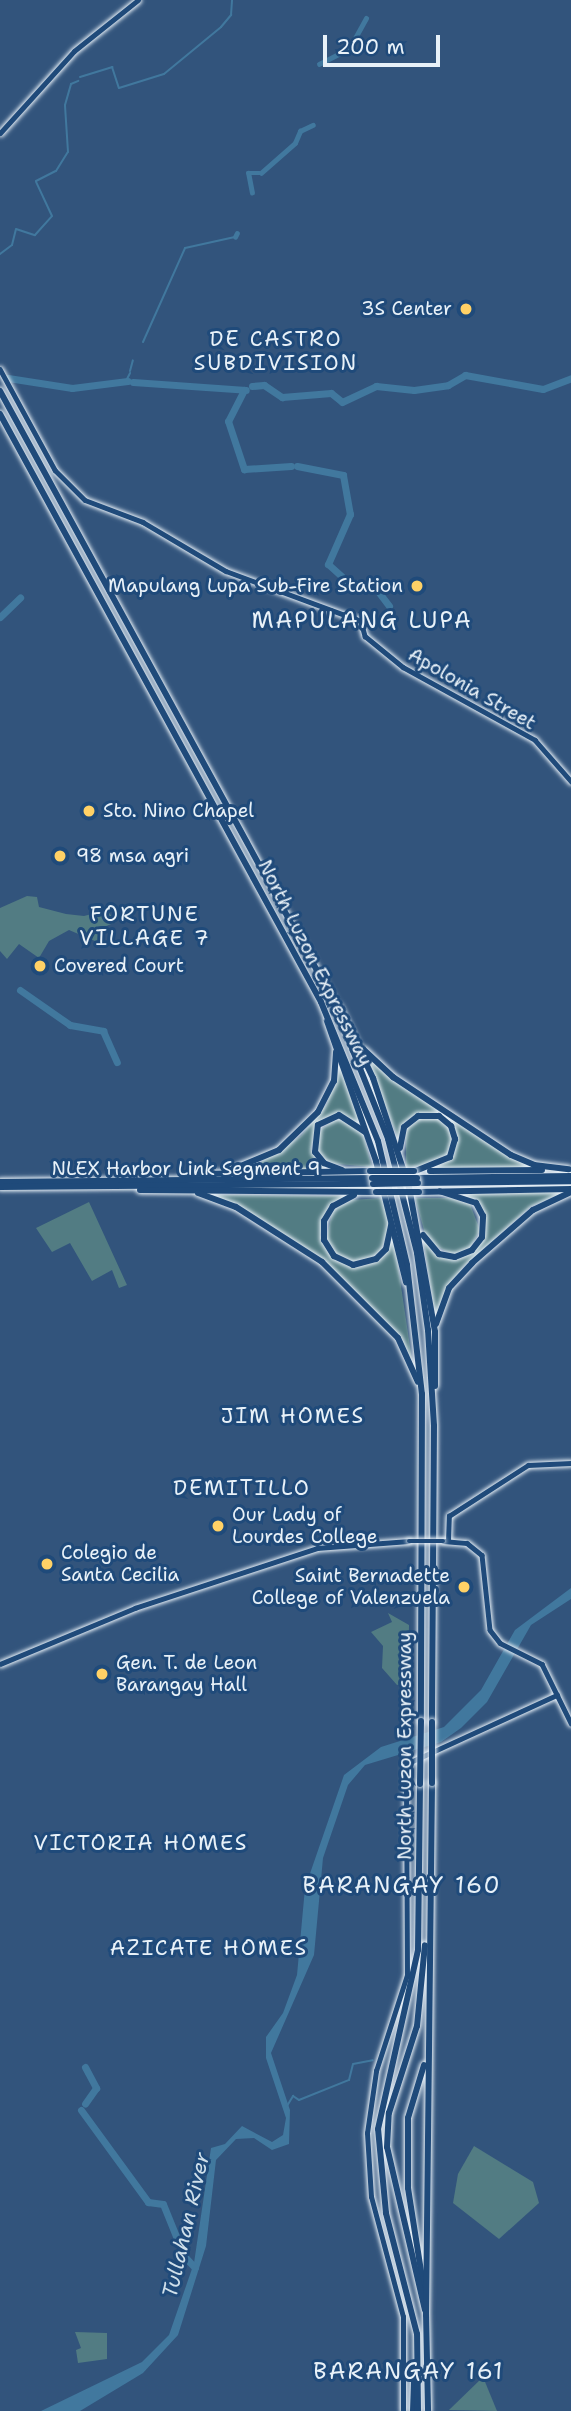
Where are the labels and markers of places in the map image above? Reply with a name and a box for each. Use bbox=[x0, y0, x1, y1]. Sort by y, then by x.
place label: 3S Center bbox=[361, 298, 452, 320]
marker: 3S Center bbox=[458, 301, 474, 317]
place label: Mapulang Lupa Sub-Fire Station bbox=[108, 575, 403, 597]
marker: Mapulang Lupa Sub-Fire Station bbox=[409, 578, 425, 594]
place label: Sto. Nino Chapel bbox=[103, 800, 254, 822]
marker: Sto. Nino Chapel bbox=[81, 803, 97, 819]
place label: 98 msa agri bbox=[76, 845, 189, 867]
marker: 98 msa agri bbox=[50, 846, 70, 866]
place label: Covered Court bbox=[54, 955, 184, 977]
marker: Covered Court bbox=[32, 958, 48, 974]
place label: Our Lady of Lourdes College bbox=[232, 1504, 377, 1548]
marker: Our Lady of Lourdes College bbox=[210, 1518, 226, 1534]
place label: Colegio de Santa Cecilia bbox=[61, 1542, 179, 1586]
marker: Colegio de Santa Cecilia bbox=[39, 1556, 55, 1572]
place label: Saint Bernadette College of Valenzuela bbox=[252, 1565, 450, 1609]
marker: Saint Bernadette College of Valenzuela bbox=[456, 1579, 472, 1595]
place label: Gen. T. de Leon Barangay Hall bbox=[116, 1652, 257, 1696]
marker: Gen. T. de Leon Barangay Hall bbox=[94, 1666, 110, 1682]

